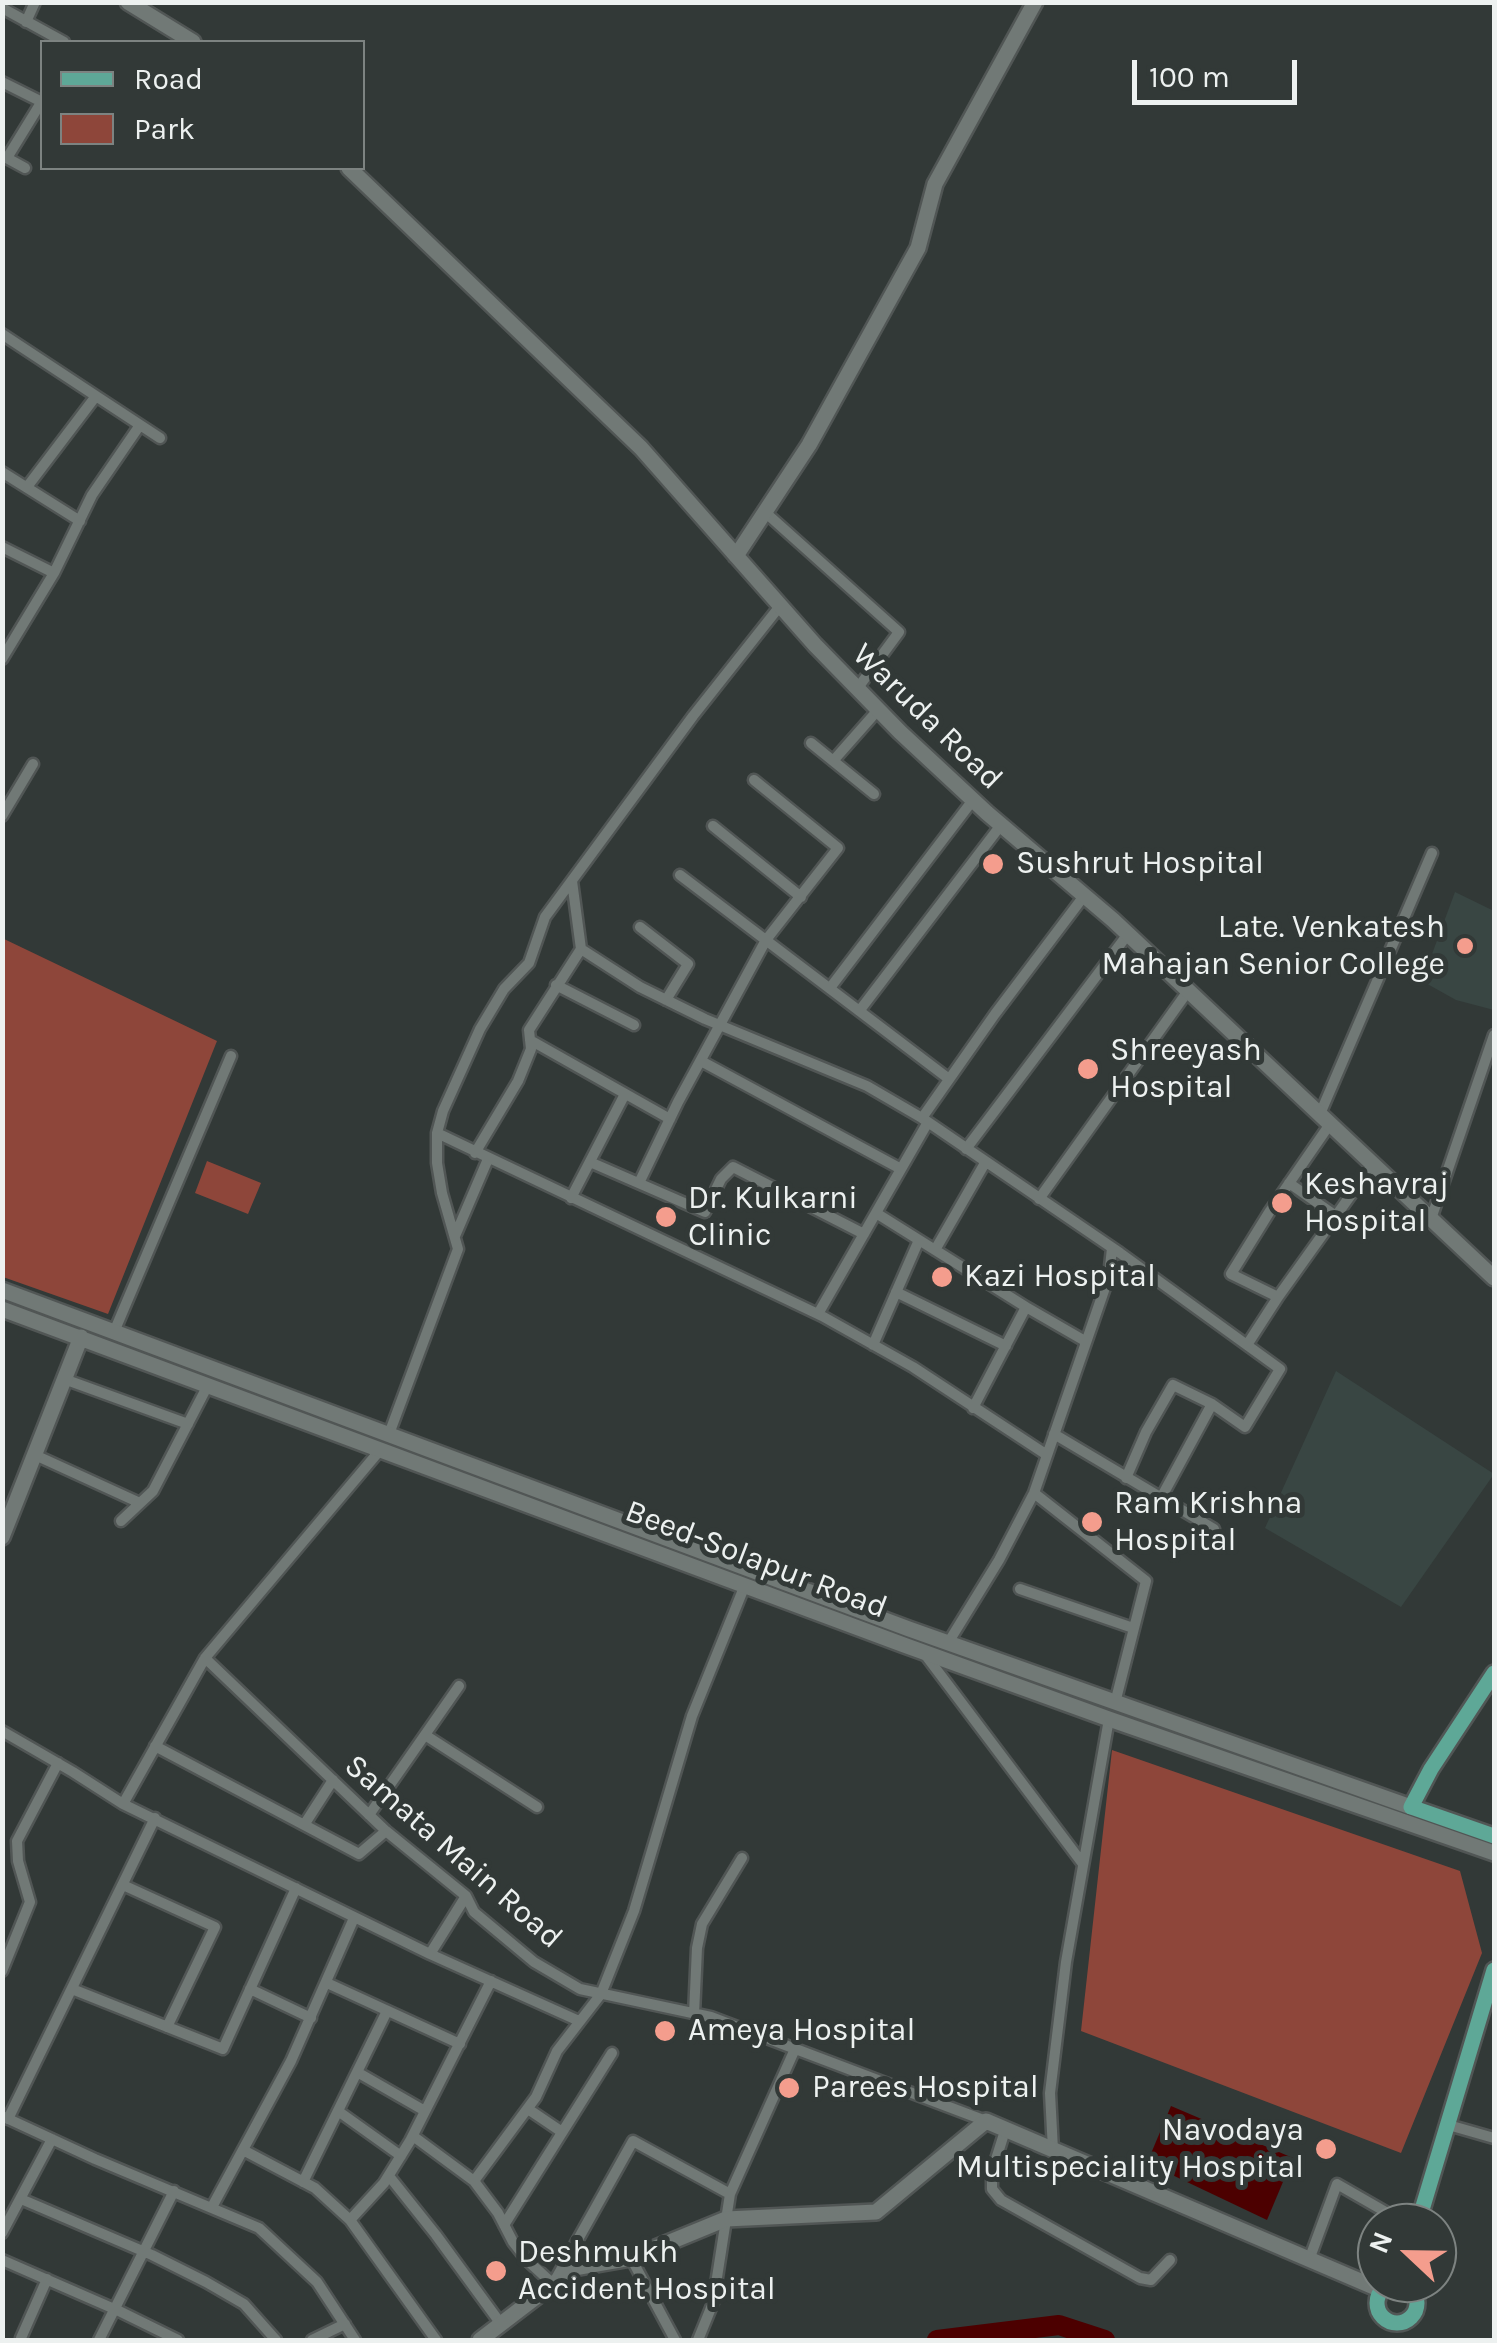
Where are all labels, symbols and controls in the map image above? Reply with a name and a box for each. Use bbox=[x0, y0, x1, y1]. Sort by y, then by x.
legend bbox=[40, 40, 365, 170]
scale bar bbox=[1137, 40, 1302, 102]
text: 100 m bbox=[1149, 59, 1230, 95]
text: Road bbox=[134, 61, 203, 97]
text: Park bbox=[134, 111, 195, 147]
street label: Waruda Road bbox=[844, 636, 1010, 798]
place label: Sushrut Hospital bbox=[1016, 845, 1264, 883]
marker: Sushrut Hospital bbox=[980, 851, 1006, 877]
place label: Late. Venkatesh Mahajan Senior College bbox=[1102, 909, 1445, 984]
marker: Late. Venkatesh Mahajan Senior College bbox=[1454, 935, 1476, 957]
place label: Shreeyash Hospital bbox=[1110, 1032, 1262, 1107]
marker: Shreeyash Hospital bbox=[1075, 1056, 1101, 1082]
place label: Keshavraj Hospital bbox=[1304, 1166, 1449, 1241]
place label: Dr. Kulkarni Clinic bbox=[688, 1180, 858, 1255]
marker: Keshavraj Hospital bbox=[1269, 1190, 1295, 1216]
marker: Dr. Kulkarni Clinic bbox=[653, 1204, 679, 1230]
place label: Kazi Hospital bbox=[964, 1258, 1156, 1296]
marker: Kazi Hospital bbox=[929, 1264, 955, 1290]
place label: Ram Krishna Hospital bbox=[1114, 1485, 1302, 1560]
street label: Beed-Solapur Road bbox=[620, 1492, 892, 1628]
marker: Ram Krishna Hospital bbox=[1079, 1509, 1105, 1535]
street label: Samata Main Road bbox=[336, 1747, 570, 1957]
place label: Ameya Hospital bbox=[688, 2012, 915, 2050]
marker: Ameya Hospital bbox=[652, 2018, 678, 2044]
place label: Parees Hospital bbox=[812, 2069, 1039, 2107]
marker: Parees Hospital bbox=[776, 2075, 802, 2101]
place label: Navodaya Multispeciality Hospital bbox=[956, 2112, 1304, 2187]
marker: Navodaya Multispeciality Hospital bbox=[1313, 2136, 1339, 2162]
north arrow bbox=[1357, 2203, 1457, 2303]
text: N bbox=[1362, 2227, 1400, 2258]
place label: Deshmukh Accident Hospital bbox=[518, 2234, 776, 2309]
marker: Deshmukh Accident Hospital bbox=[483, 2258, 509, 2284]

